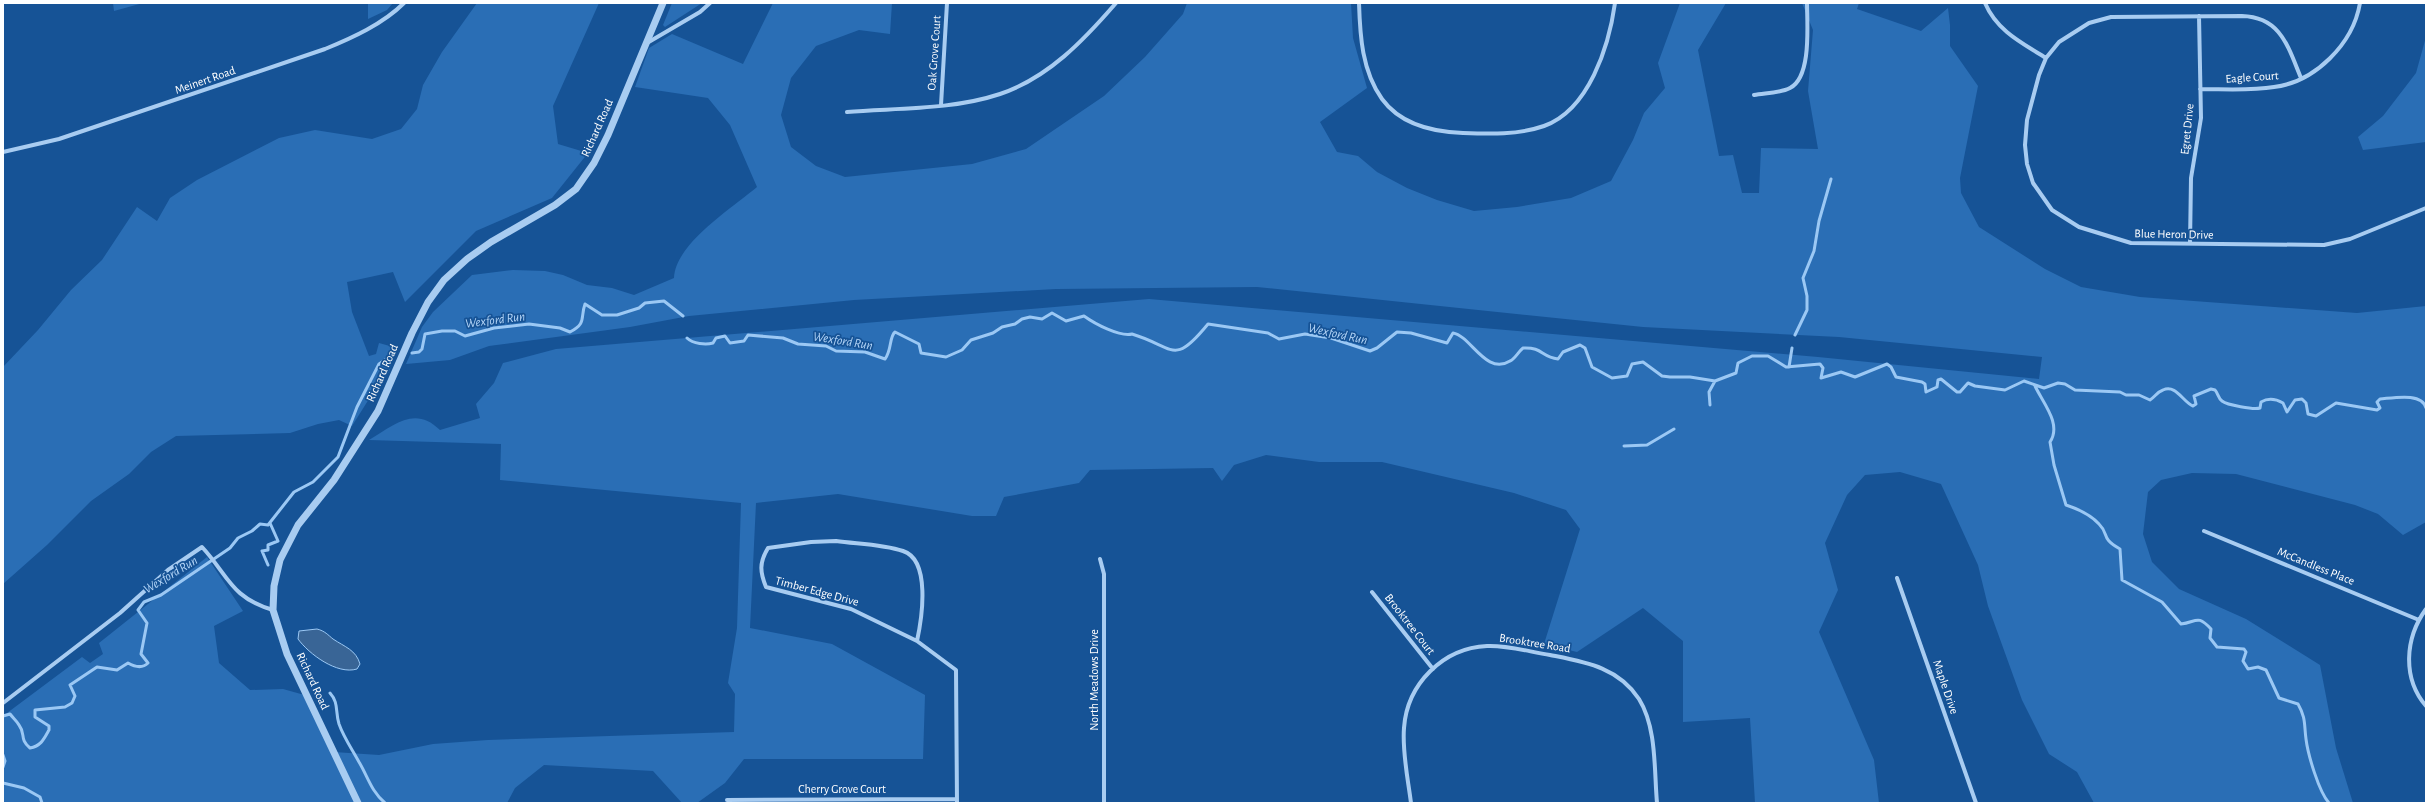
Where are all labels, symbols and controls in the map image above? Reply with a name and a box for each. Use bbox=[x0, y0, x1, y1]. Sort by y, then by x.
street label: Oak Grove Court bbox=[925, 15, 943, 91]
street label: Meinert Road bbox=[173, 64, 237, 96]
street label: Eagle Court bbox=[2225, 69, 2279, 85]
street label: Richard Road bbox=[579, 97, 615, 159]
street label: Egret Drive bbox=[2178, 103, 2196, 155]
street label: Blue Heron Drive bbox=[2134, 227, 2214, 241]
water label: Wexford Run bbox=[464, 310, 526, 331]
water label: Wexford Run bbox=[1307, 322, 1369, 347]
water label: Wexford Run bbox=[812, 330, 874, 353]
street label: Richard Road bbox=[364, 342, 400, 404]
street label: McCandless Place bbox=[2276, 545, 2356, 587]
water label: Wexford Run bbox=[142, 554, 200, 596]
street label: Timber Edge Drive bbox=[774, 574, 860, 608]
street label: Brooktree Court bbox=[1383, 591, 1438, 657]
street label: North Meadows Drive bbox=[1088, 629, 1100, 731]
street label: Brooktree Road bbox=[1498, 631, 1572, 655]
street label: Richard Road bbox=[295, 650, 331, 712]
street label: Maple Drive bbox=[1931, 658, 1961, 716]
street label: Cherry Grove Court bbox=[798, 783, 886, 796]

